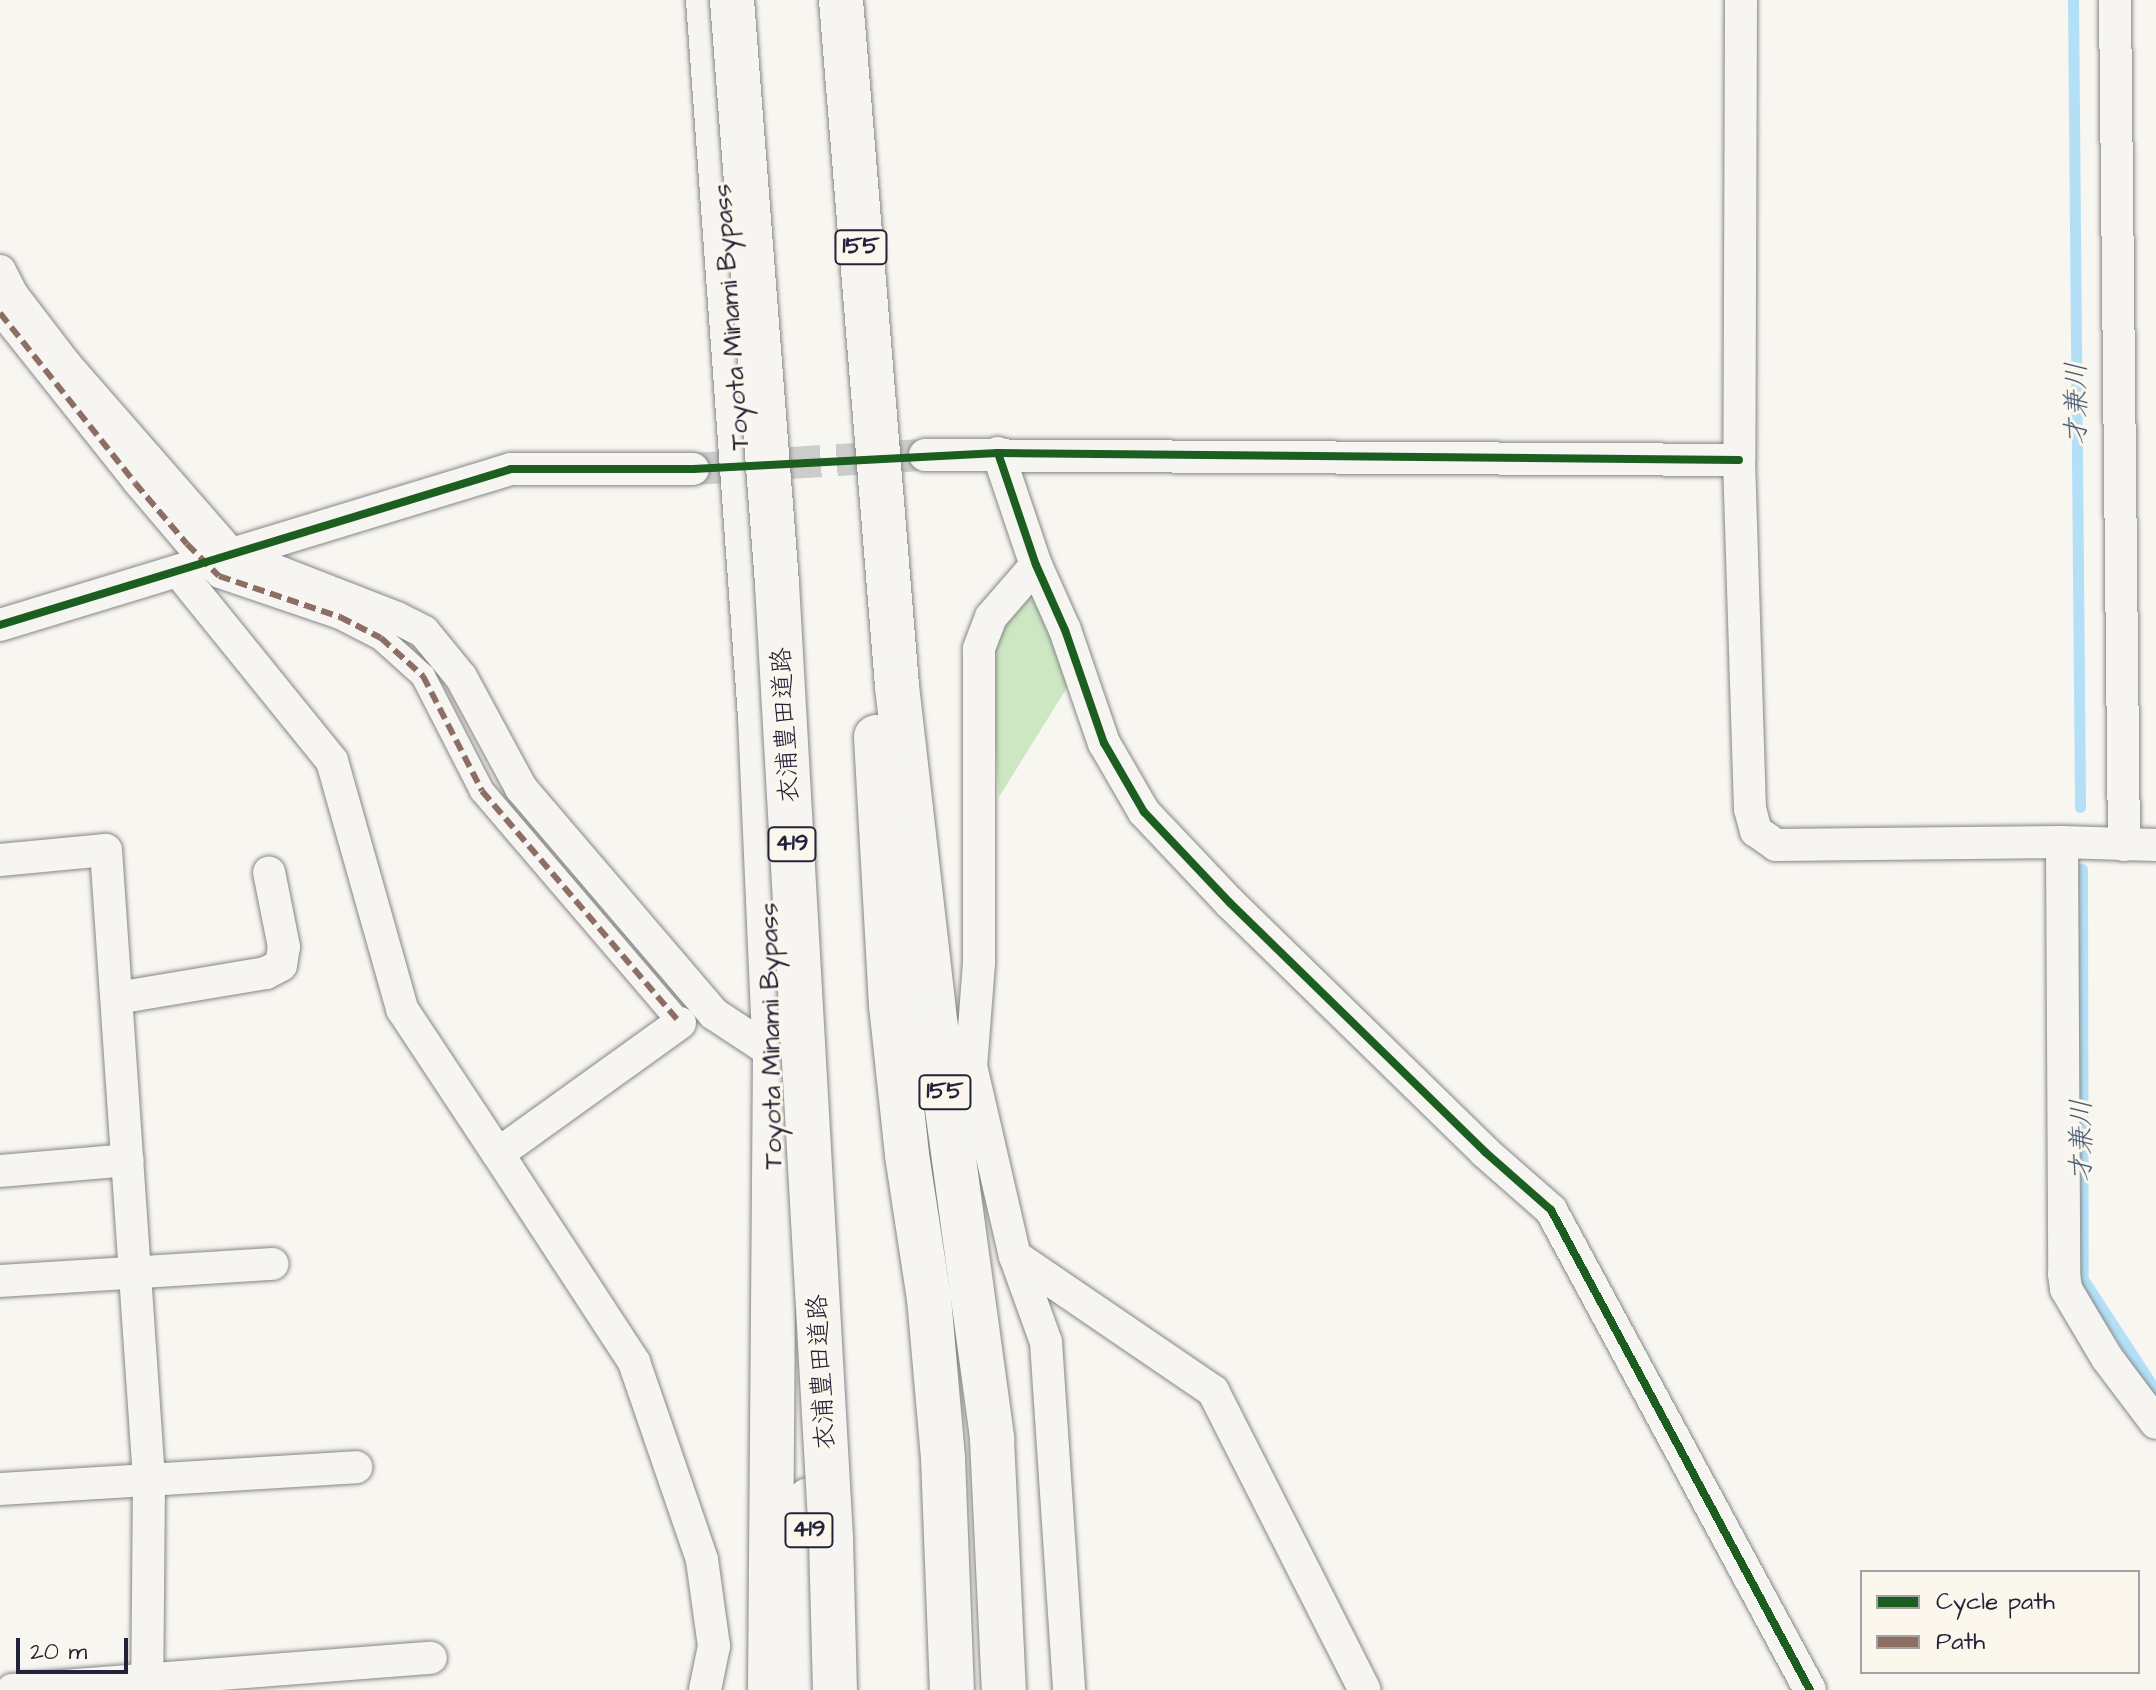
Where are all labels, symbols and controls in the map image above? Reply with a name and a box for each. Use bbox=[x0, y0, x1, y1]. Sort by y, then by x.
street label: Toyota Minami Bypass bbox=[707, 183, 757, 451]
road number: 155 bbox=[833, 227, 889, 267]
water label: 才兼川 bbox=[2060, 362, 2094, 446]
street label: 衣浦豊田道路 bbox=[766, 646, 806, 804]
road number: 419 bbox=[766, 824, 818, 864]
street label: Toyota Minami Bypass bbox=[754, 902, 790, 1170]
road number: 155 bbox=[917, 1072, 973, 1112]
water label: 才兼川 bbox=[2065, 1099, 2099, 1183]
street label: 衣浦豊田道路 bbox=[802, 1293, 842, 1451]
road number: 419 bbox=[783, 1510, 835, 1550]
legend bbox=[1860, 1570, 2140, 1674]
text: Cycle path bbox=[1936, 1585, 2055, 1619]
scale bar bbox=[20, 1622, 132, 1672]
text: Path bbox=[1936, 1625, 1985, 1659]
text: 20 m bbox=[30, 1635, 87, 1669]

